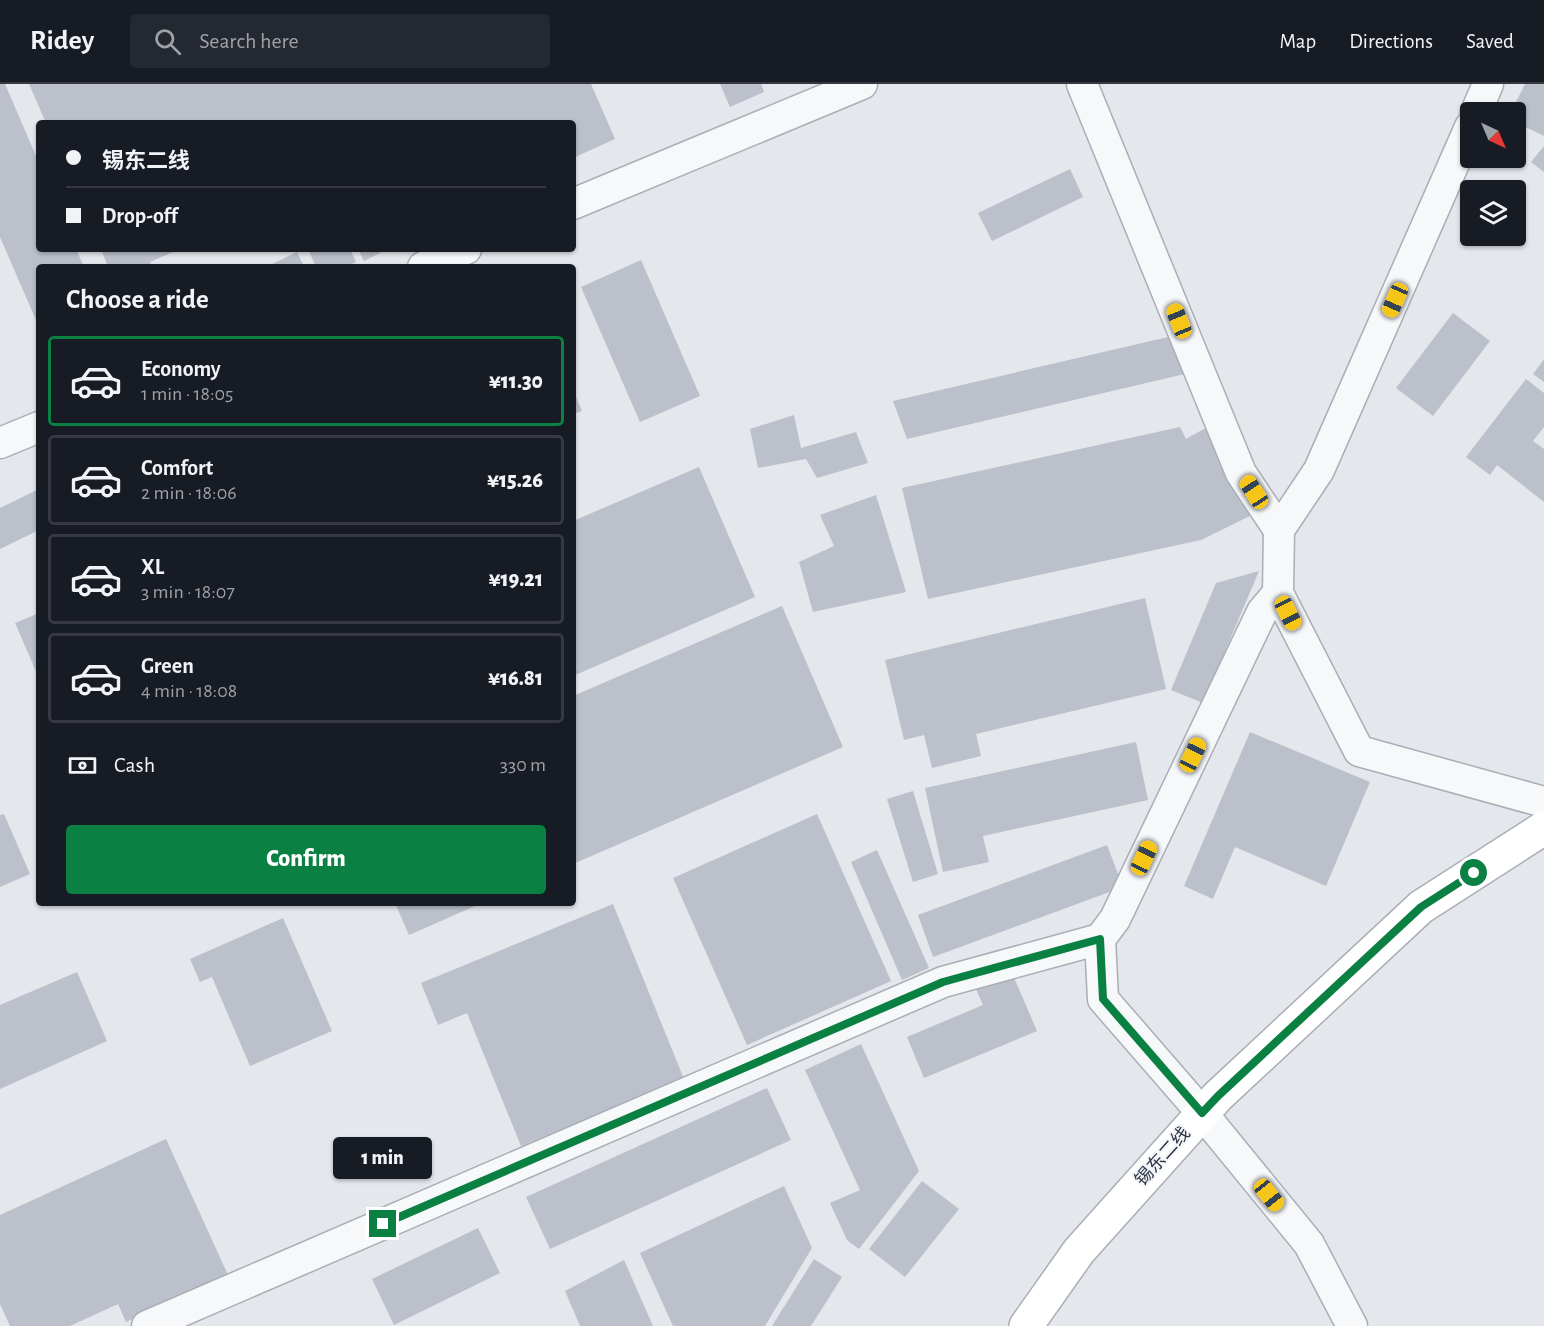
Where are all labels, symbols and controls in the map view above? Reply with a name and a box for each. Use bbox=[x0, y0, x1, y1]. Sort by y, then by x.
search box bbox=[130, 14, 550, 68]
icon: search bbox=[151, 25, 184, 58]
text: Ridey bbox=[30, 27, 94, 55]
text: Search here bbox=[199, 30, 299, 52]
text: Map bbox=[1280, 31, 1316, 52]
text: Directions bbox=[1349, 31, 1433, 52]
text: Saved bbox=[1466, 31, 1514, 52]
north arrow bbox=[1460, 102, 1526, 168]
map controls bbox=[1460, 102, 1526, 246]
text: 锡东二线 bbox=[102, 150, 190, 172]
button: layers bbox=[1460, 180, 1526, 246]
text: Drop-off bbox=[102, 205, 178, 227]
car bbox=[1379, 280, 1411, 320]
text: Choose a ride bbox=[66, 286, 209, 313]
car bbox=[1164, 301, 1194, 341]
icon: car bbox=[69, 354, 123, 408]
text: Economy bbox=[141, 358, 221, 380]
text: ¥11.30 bbox=[489, 370, 543, 392]
text: 1 min · 18:05 bbox=[141, 384, 233, 404]
icon: car bbox=[69, 453, 123, 507]
text: Comfort bbox=[141, 457, 213, 479]
text: ¥15.26 bbox=[487, 469, 543, 491]
car bbox=[1237, 472, 1271, 512]
text: 2 min · 18:06 bbox=[141, 483, 237, 503]
icon: car bbox=[69, 552, 123, 606]
text: XL bbox=[141, 556, 164, 578]
text: ¥19.21 bbox=[488, 568, 543, 590]
text: 3 min · 18:07 bbox=[141, 582, 235, 602]
car bbox=[1272, 593, 1304, 633]
icon: car bbox=[69, 651, 123, 705]
text: Green bbox=[141, 655, 194, 677]
text: ¥16.81 bbox=[488, 667, 543, 689]
text: 4 min · 18:08 bbox=[141, 681, 237, 701]
car bbox=[1177, 735, 1209, 775]
icon: cash bbox=[66, 749, 99, 782]
text: Cash bbox=[114, 754, 155, 776]
text: 330 m bbox=[500, 755, 546, 775]
button: Confirm bbox=[66, 825, 546, 894]
car bbox=[1128, 838, 1160, 878]
route start bbox=[1460, 859, 1487, 886]
street label: 锡东二线 bbox=[1131, 1123, 1194, 1190]
callout: 1 min bbox=[334, 1137, 433, 1179]
text: 1 min bbox=[361, 1148, 404, 1168]
car bbox=[1251, 1175, 1287, 1215]
route end bbox=[369, 1210, 396, 1237]

